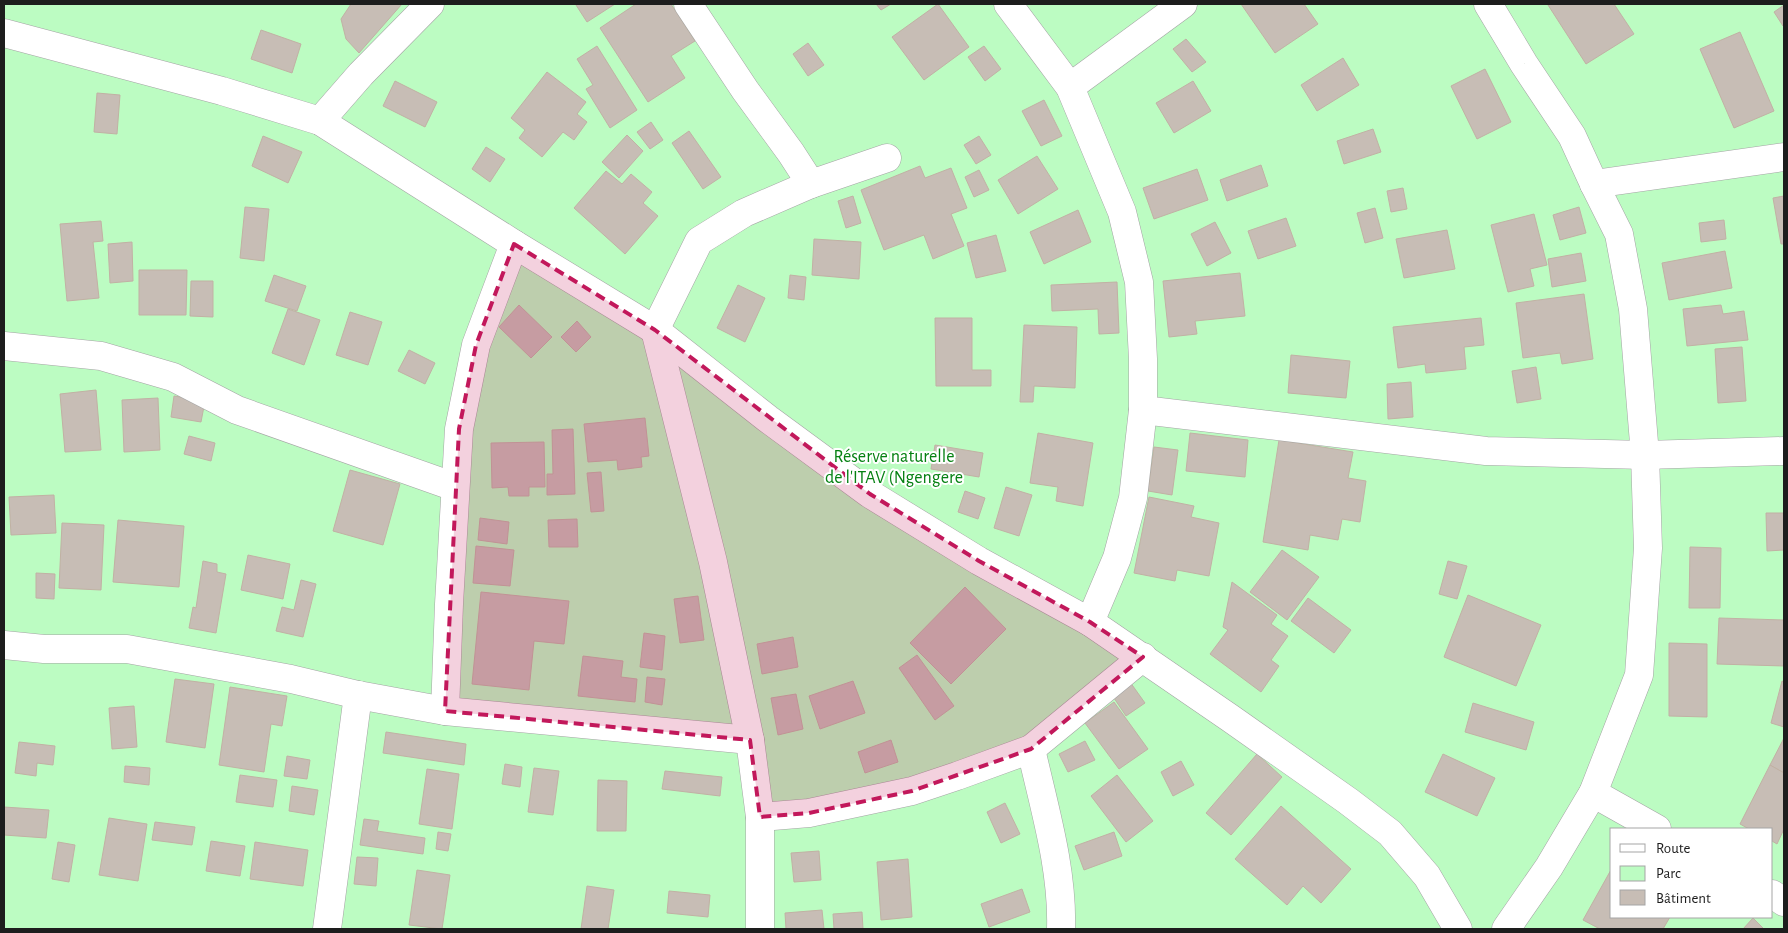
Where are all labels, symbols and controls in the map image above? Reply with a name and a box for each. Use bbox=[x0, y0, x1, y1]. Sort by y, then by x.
park label: Réserve naturelle de l'ITAV (Ngengere bbox=[825, 448, 963, 487]
legend bbox=[1610, 828, 1773, 918]
text: Route bbox=[1656, 841, 1690, 856]
text: Parc bbox=[1656, 866, 1681, 881]
text: Bâtiment bbox=[1656, 891, 1711, 906]

